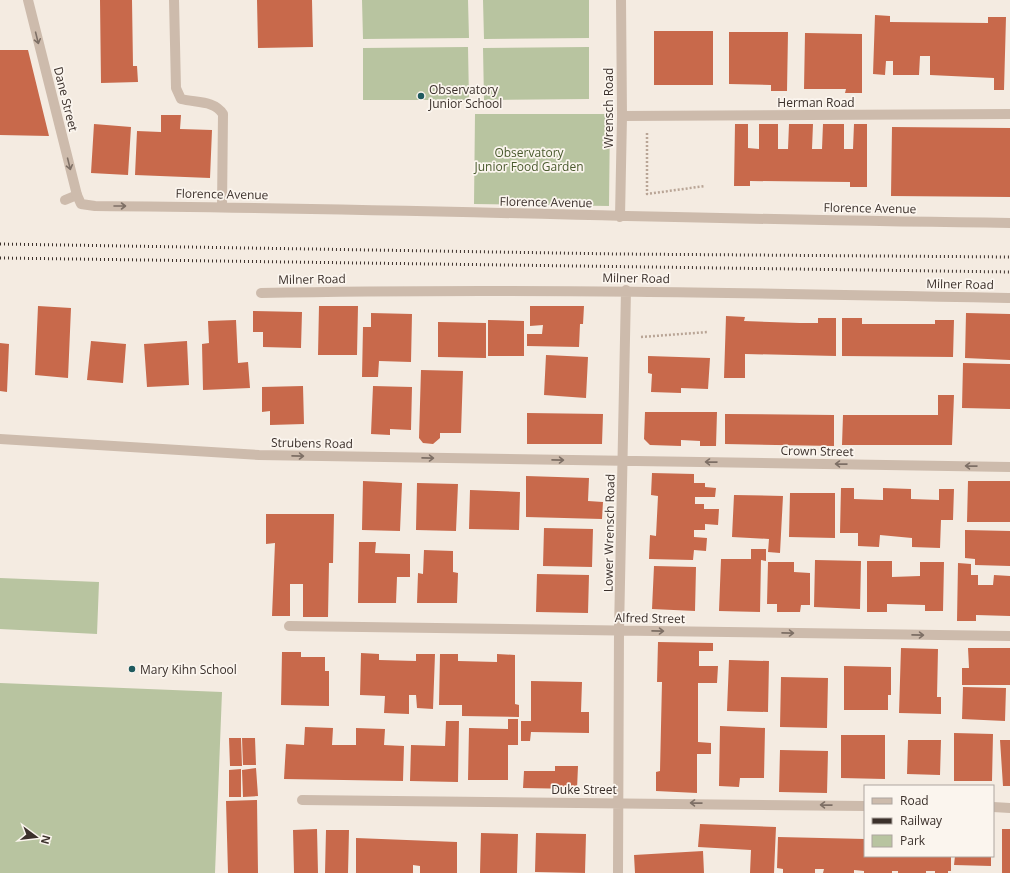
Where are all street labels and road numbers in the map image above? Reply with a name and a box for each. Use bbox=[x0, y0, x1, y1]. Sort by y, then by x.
street label: Dane Street bbox=[50, 65, 82, 133]
street label: Wrensch Road bbox=[600, 68, 617, 148]
street label: Herman Road bbox=[777, 94, 855, 111]
street label: Florence Avenue bbox=[175, 185, 269, 203]
street label: Florence Avenue bbox=[499, 193, 593, 211]
street label: Florence Avenue bbox=[823, 199, 917, 217]
street label: Milner Road bbox=[602, 269, 670, 287]
street label: Milner Road bbox=[278, 270, 346, 288]
street label: Milner Road bbox=[926, 275, 994, 293]
street label: Strubens Road bbox=[271, 434, 353, 452]
street label: Crown Street bbox=[780, 442, 854, 460]
street label: Lower Wrensch Road bbox=[599, 474, 619, 592]
street label: Alfred Street bbox=[615, 609, 685, 627]
street label: Duke Street bbox=[551, 781, 617, 798]

